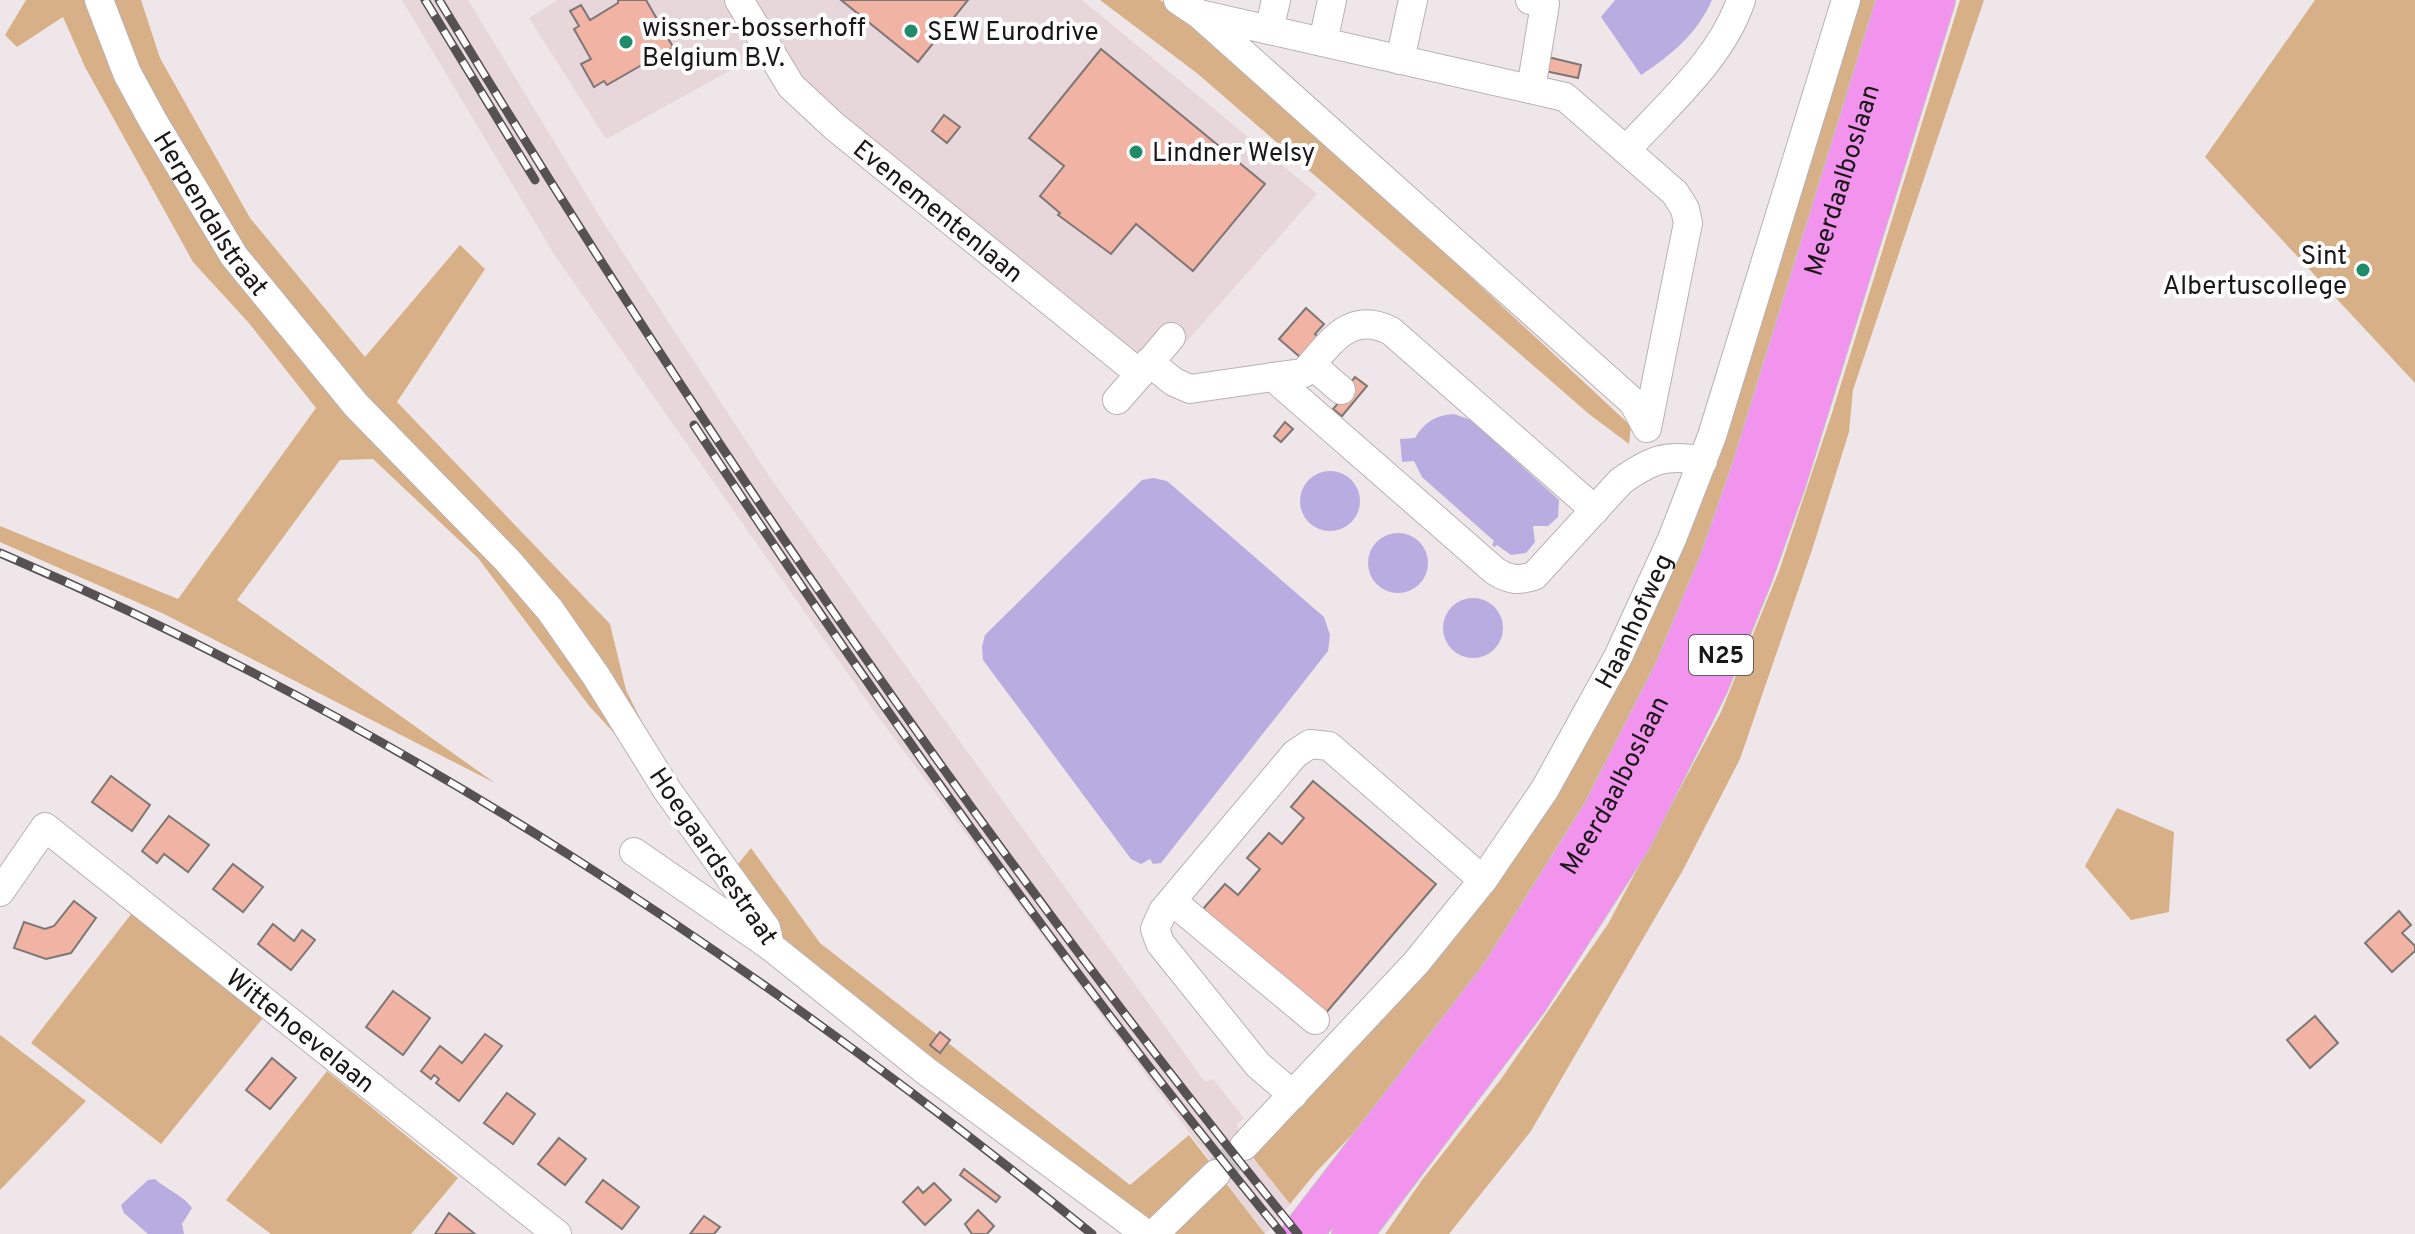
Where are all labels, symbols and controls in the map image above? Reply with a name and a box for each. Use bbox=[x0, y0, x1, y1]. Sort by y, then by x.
place label: wissner-bosserhoff Belgium B.V. bbox=[642, 13, 866, 76]
place label: SEW Eurodrive bbox=[927, 17, 1099, 50]
marker: SEW Eurodrive bbox=[902, 22, 920, 40]
marker: wissner-bosserhoff Belgium B.V. bbox=[617, 33, 635, 51]
street label: Meerdaalboslaan bbox=[1799, 81, 1889, 281]
street label: Herpendalstraat bbox=[144, 126, 274, 304]
street label: Evenementenlaan bbox=[845, 134, 1029, 292]
place label: Lindner Welsy bbox=[1152, 138, 1315, 171]
marker: Lindner Welsy bbox=[1127, 143, 1145, 161]
place label: Sint Albertuscollege bbox=[2163, 241, 2347, 304]
marker: Sint Albertuscollege bbox=[2354, 261, 2372, 279]
street label: Haanhofweg bbox=[1589, 549, 1682, 696]
road number: N25 bbox=[1689, 635, 1753, 675]
street label: Meerdaalboslaan bbox=[1554, 691, 1678, 882]
street label: Hoegaardsestraat bbox=[640, 762, 784, 953]
street label: Wittehoevelaan bbox=[218, 963, 381, 1102]

